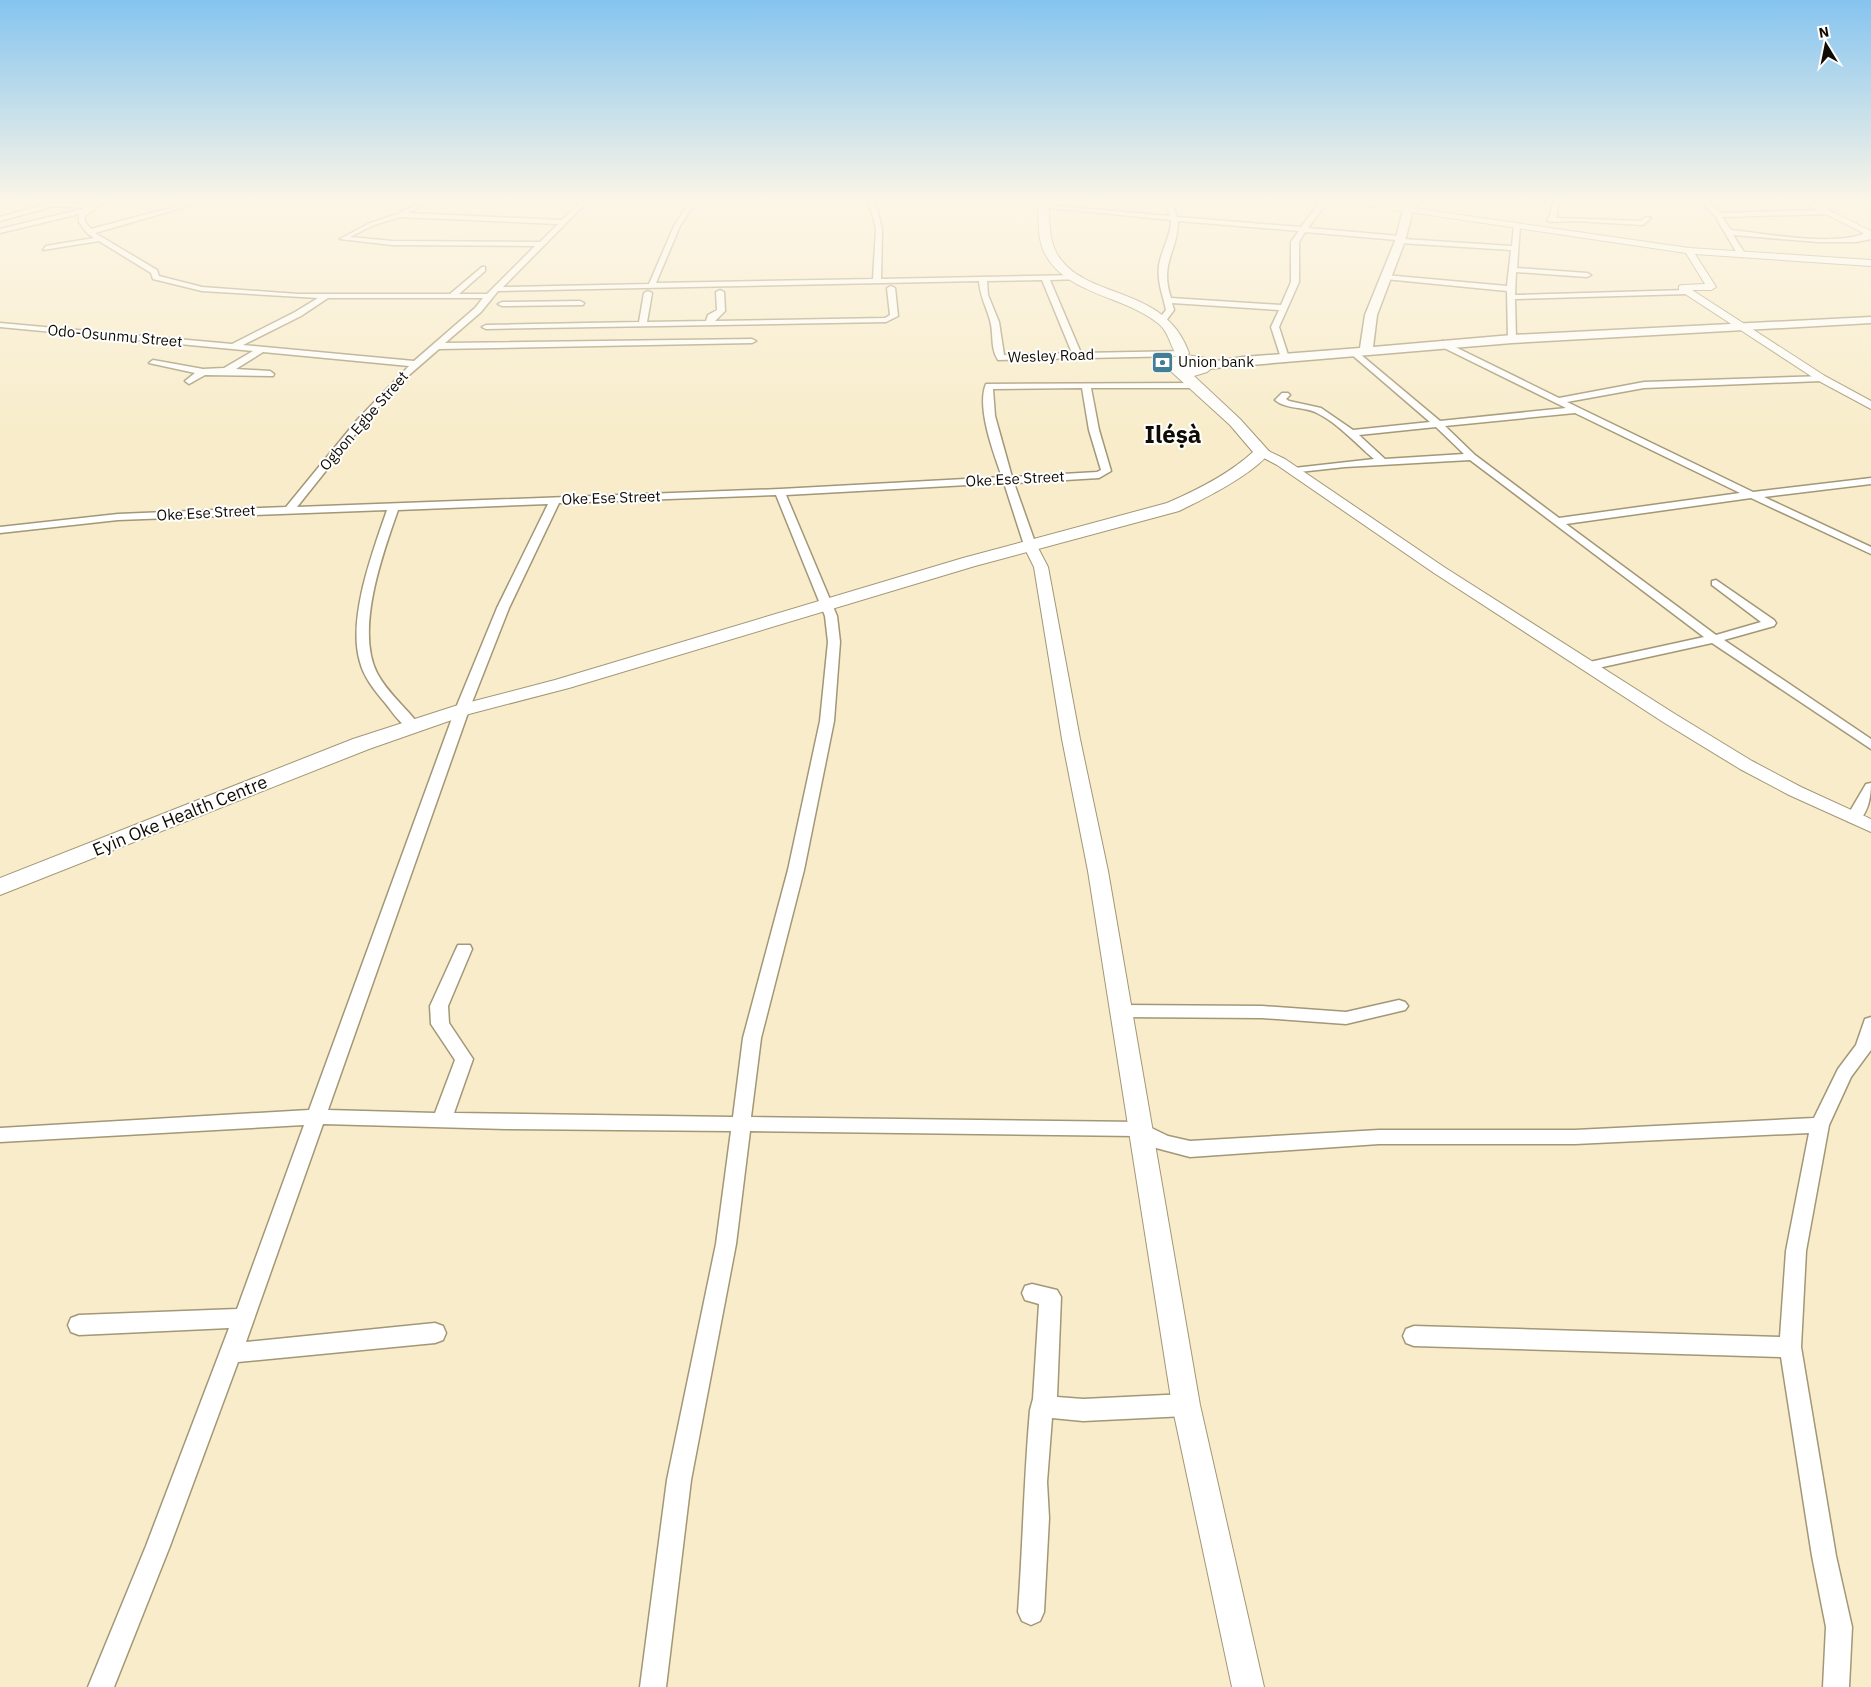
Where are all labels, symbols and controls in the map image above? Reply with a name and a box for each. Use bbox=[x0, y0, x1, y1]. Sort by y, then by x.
north arrow bbox=[1801, 20, 1851, 70]
text: N bbox=[1817, 22, 1830, 42]
street label: Odo-Osunmu Street bbox=[47, 320, 183, 351]
street label: Wesley Road bbox=[1007, 344, 1095, 367]
bank icon: Union bank bbox=[1150, 350, 1174, 374]
place label: Union bank bbox=[1178, 352, 1254, 371]
street label: Ogbon Egbe Street bbox=[315, 367, 412, 474]
district label: Iléṣà bbox=[1145, 418, 1201, 450]
street label: Oke Ese Street bbox=[965, 466, 1065, 491]
street label: Oke Ese Street bbox=[561, 486, 661, 509]
street label: Oke Ese Street bbox=[156, 500, 256, 525]
street label: Eyin Oke Health Centre bbox=[89, 770, 271, 861]

